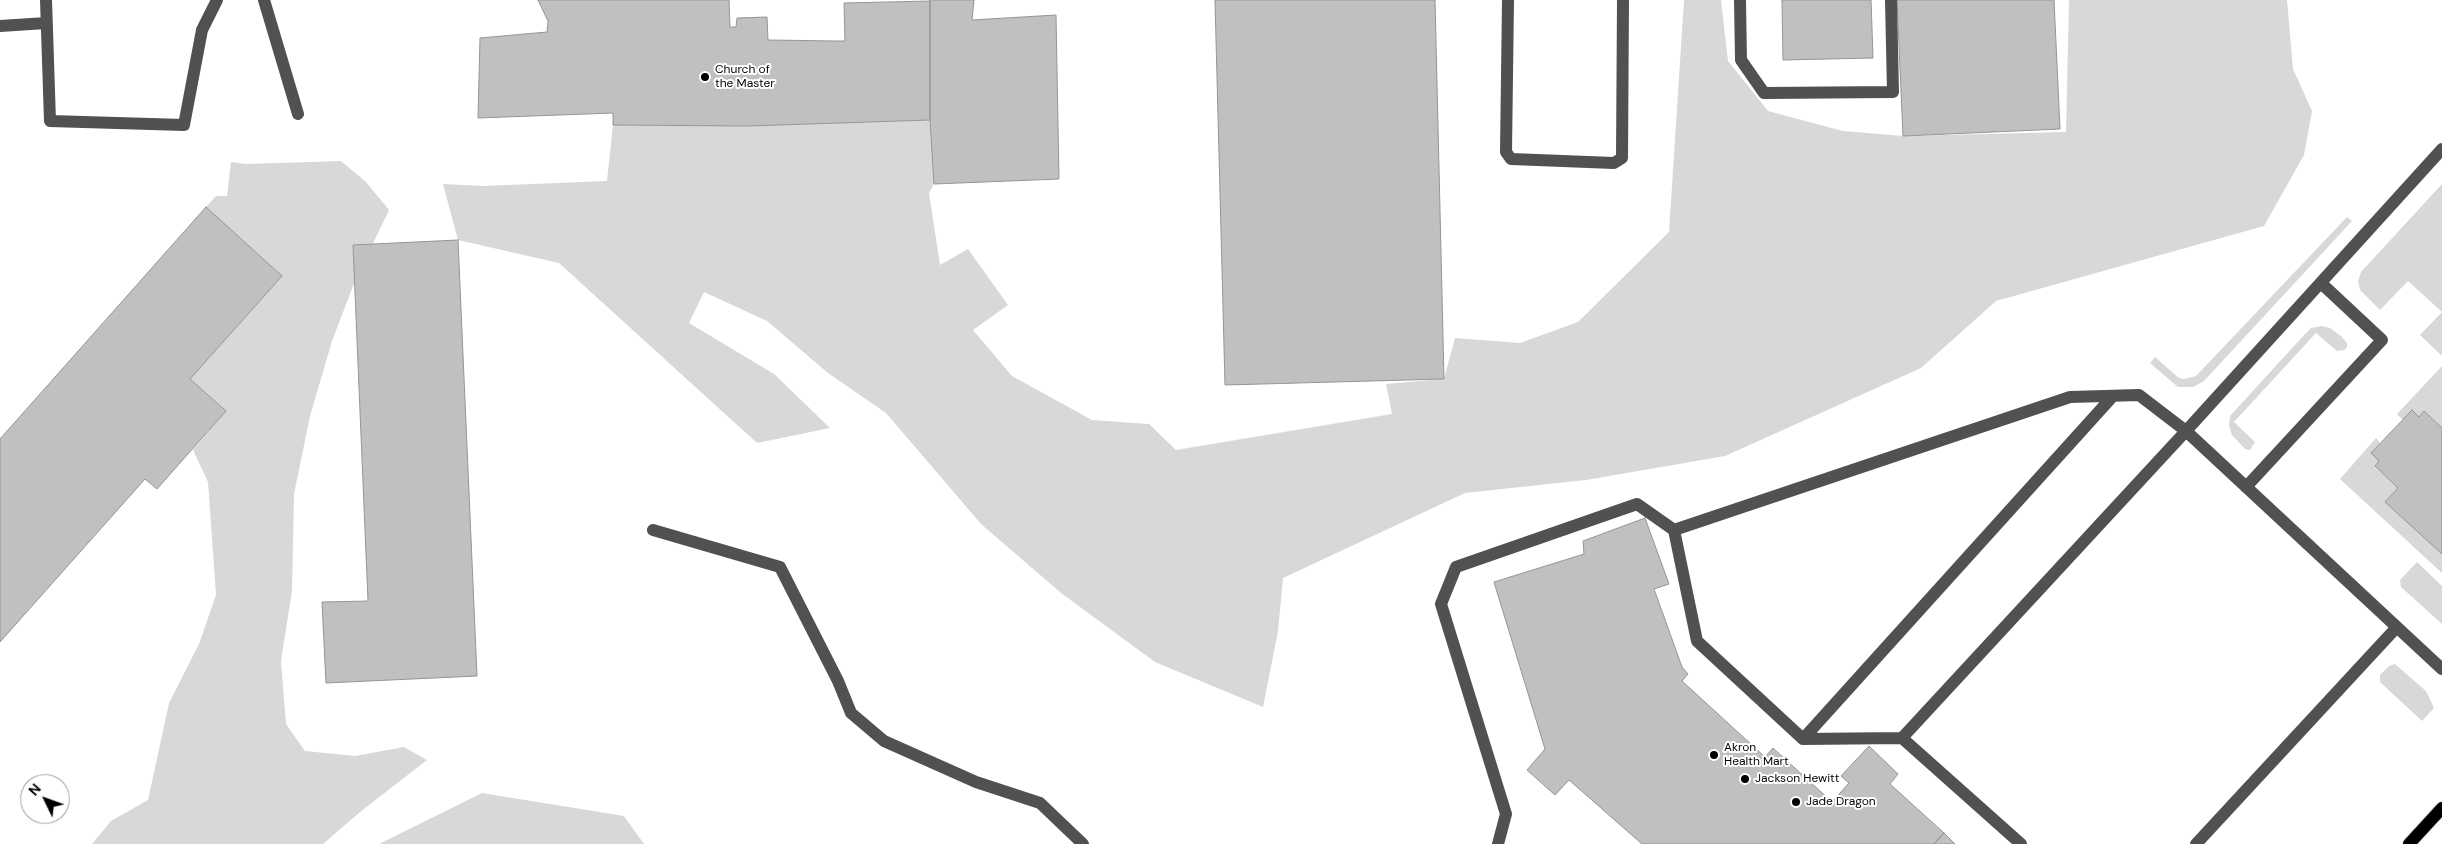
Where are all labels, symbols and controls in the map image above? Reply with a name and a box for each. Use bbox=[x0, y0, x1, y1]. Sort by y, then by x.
place label: Church of the Master bbox=[715, 63, 775, 91]
marker: Church of the Master bbox=[699, 71, 711, 83]
place label: Akron Health Mart bbox=[1724, 741, 1789, 769]
marker: Akron Health Mart bbox=[1708, 749, 1720, 761]
place label: Jackson Hewitt bbox=[1755, 772, 1840, 786]
marker: Jackson Hewitt bbox=[1739, 773, 1751, 785]
north arrow bbox=[20, 774, 70, 824]
text: N bbox=[24, 780, 45, 799]
place label: Jade Dragon bbox=[1806, 795, 1876, 809]
marker: Jade Dragon bbox=[1790, 796, 1802, 808]

